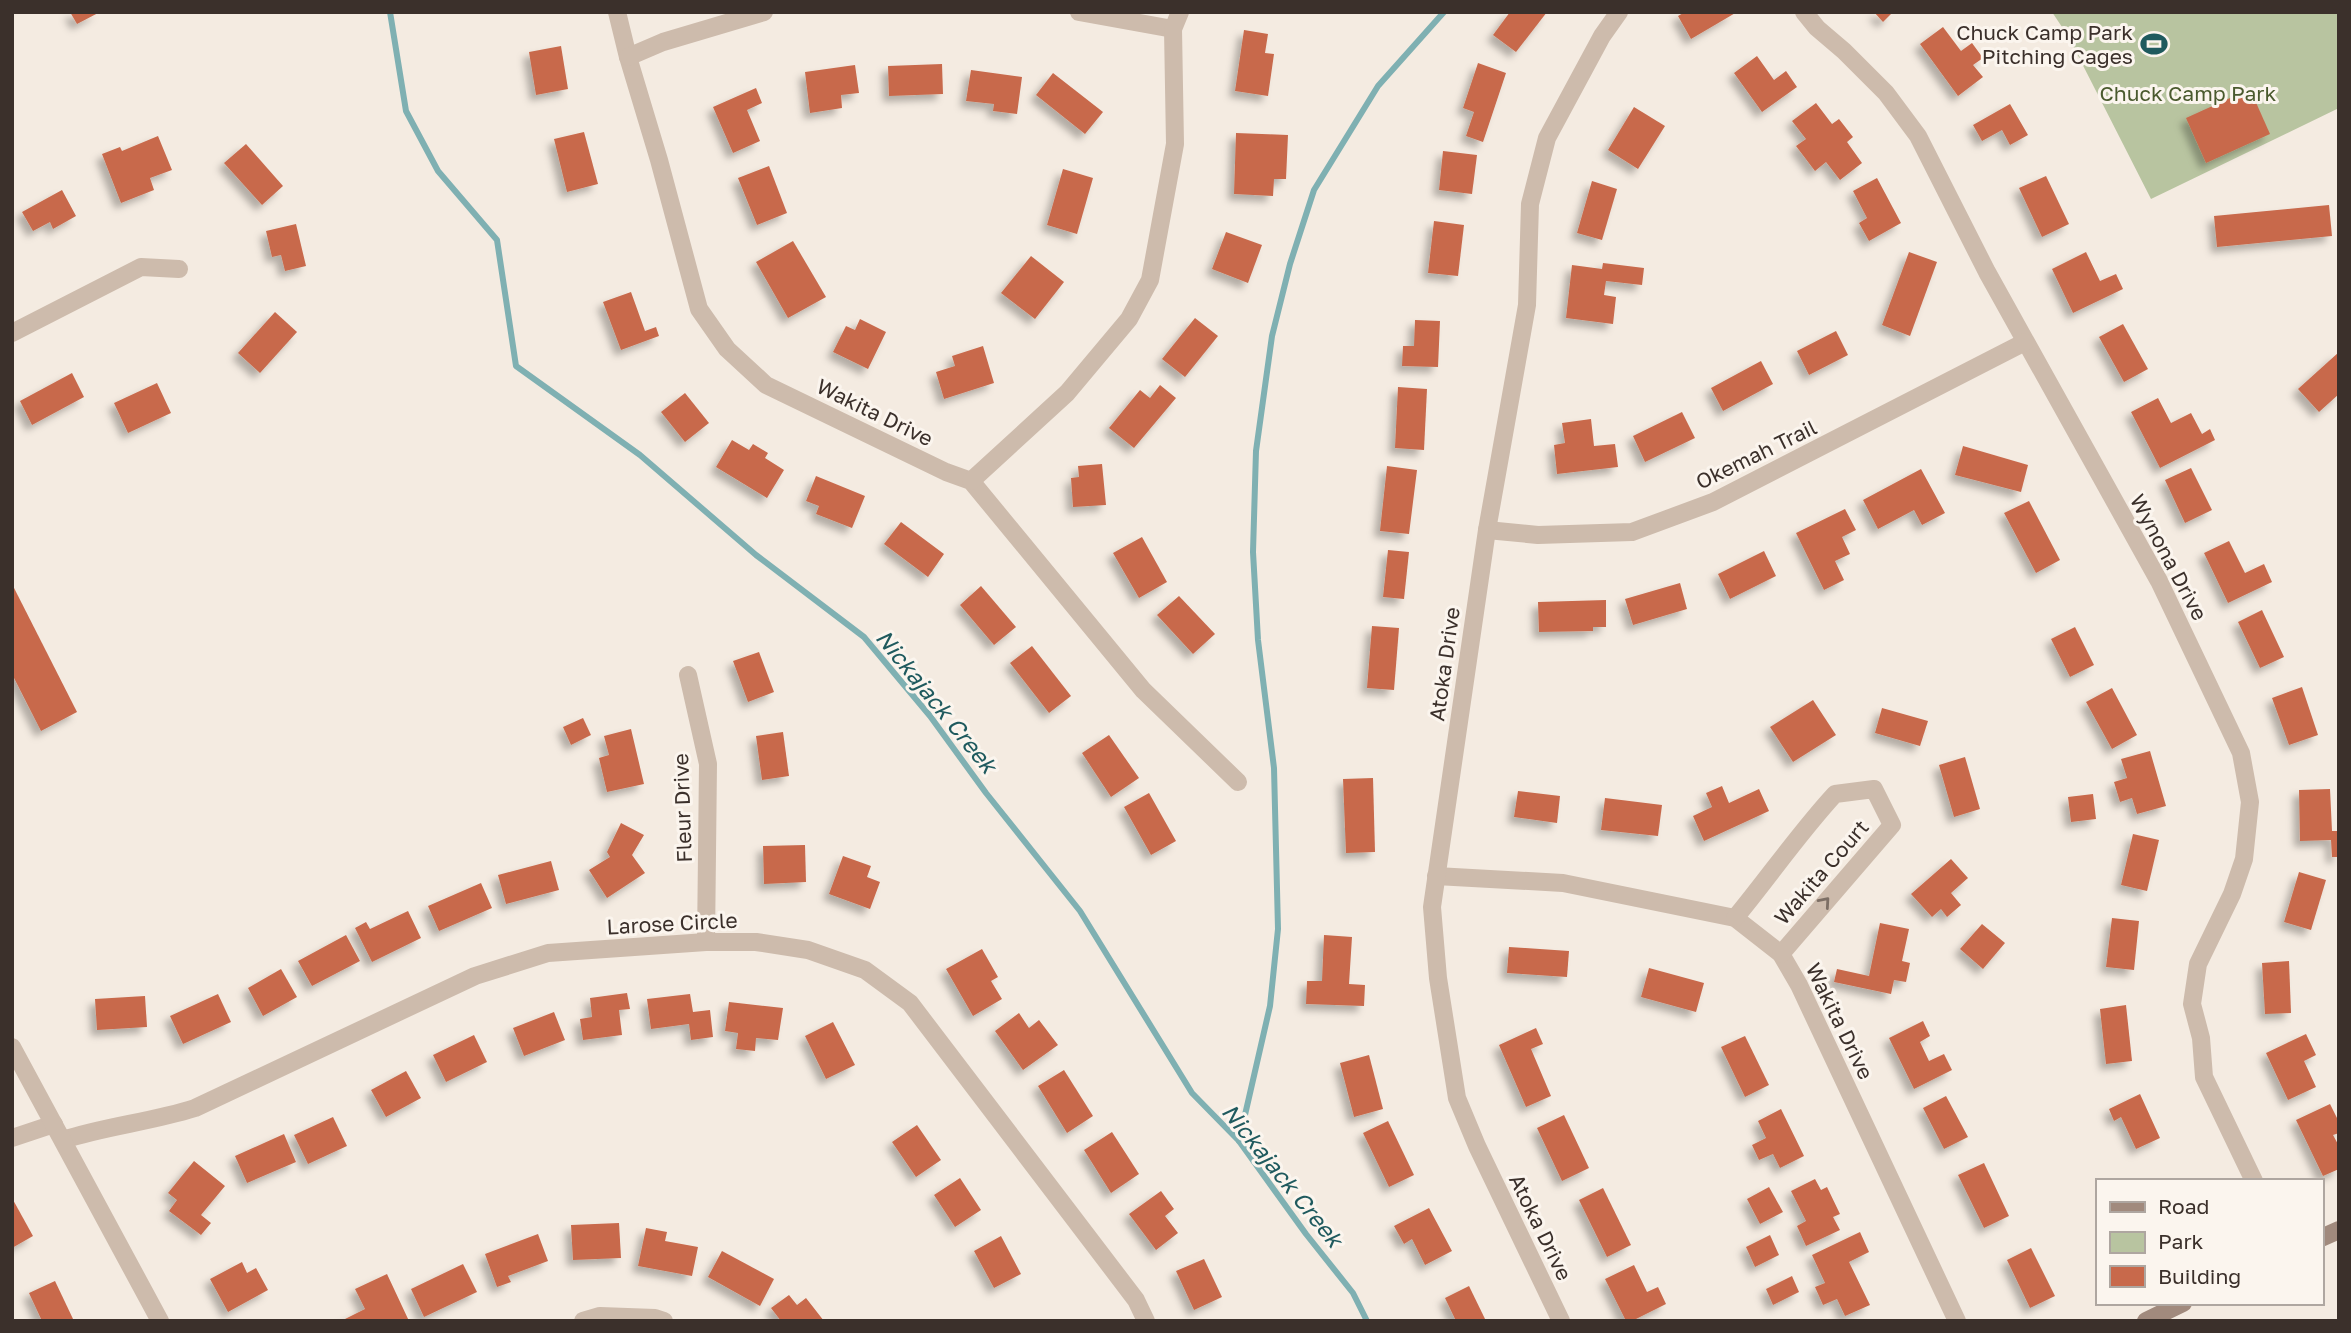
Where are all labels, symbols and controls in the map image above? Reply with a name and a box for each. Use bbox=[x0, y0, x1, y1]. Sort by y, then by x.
place label: Chuck Camp Park Pitching Cages bbox=[1956, 19, 2133, 69]
sports icon: Chuck Camp Park Pitching Cages bbox=[2139, 29, 2169, 59]
park label: Chuck Camp Park bbox=[2100, 80, 2277, 106]
street label: Wakita Drive bbox=[813, 373, 937, 451]
street label: Okemah Trail bbox=[1691, 414, 1821, 494]
street label: Wynona Drive bbox=[2125, 489, 2213, 625]
street label: Atoka Drive bbox=[1423, 605, 1465, 723]
water label: Nickajack Creek bbox=[871, 624, 1005, 780]
street label: Fleur Drive bbox=[667, 753, 697, 863]
street label: Wakita Court bbox=[1768, 814, 1874, 930]
one-way arrow bbox=[1817, 898, 1829, 911]
street label: Larose Circle bbox=[606, 907, 738, 939]
street label: Wakita Drive bbox=[1801, 959, 1879, 1083]
water label: Nickajack Creek bbox=[1217, 1098, 1351, 1254]
street label: Atoka Drive bbox=[1504, 1170, 1578, 1284]
legend bbox=[2096, 1179, 2323, 1305]
text: Road bbox=[2158, 1193, 2209, 1219]
text: Park bbox=[2158, 1228, 2204, 1254]
text: Building bbox=[2158, 1263, 2241, 1289]

